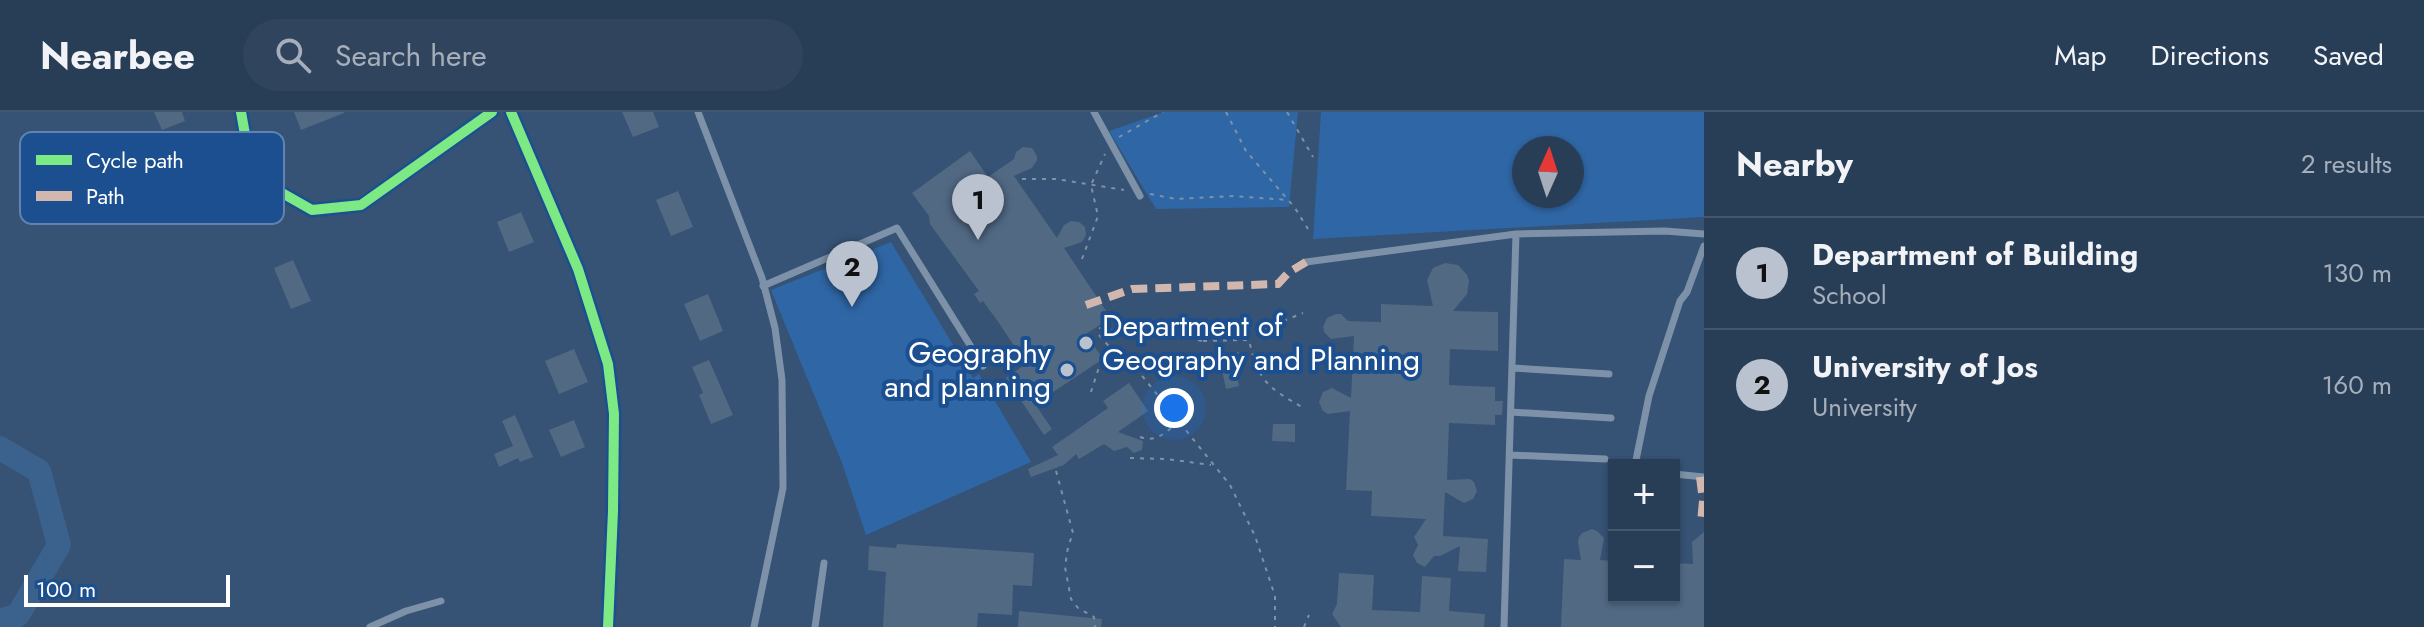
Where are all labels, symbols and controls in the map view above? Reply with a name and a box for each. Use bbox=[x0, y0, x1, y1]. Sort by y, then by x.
search box bbox=[243, 19, 803, 91]
text: Nearbee bbox=[40, 28, 195, 83]
icon: search bbox=[271, 33, 315, 77]
text: Search here bbox=[335, 34, 487, 77]
text: Map bbox=[2054, 35, 2106, 76]
text: Directions bbox=[2150, 35, 2269, 76]
text: Saved bbox=[2313, 35, 2384, 76]
legend bbox=[20, 132, 284, 224]
north arrow bbox=[1512, 136, 1584, 208]
text: Nearby bbox=[1736, 140, 1853, 189]
text: Cycle path bbox=[86, 144, 184, 176]
text: 2 results bbox=[2301, 145, 2392, 183]
pin: 1 bbox=[952, 174, 1004, 240]
text: Path bbox=[86, 180, 125, 212]
text: Department of Building bbox=[1812, 233, 2138, 276]
pin: 2 bbox=[826, 241, 878, 307]
text: 1 bbox=[1755, 254, 1769, 292]
text: 130 m bbox=[2322, 254, 2392, 292]
text: School bbox=[1812, 276, 1887, 314]
place label: Department of Geography and Planning bbox=[1102, 304, 1420, 381]
place label: Geography and planning bbox=[884, 331, 1052, 408]
marker: Department of Geography and Planning bbox=[1077, 334, 1095, 352]
text: University of Jos bbox=[1812, 345, 2038, 388]
marker: Geography and planning bbox=[1058, 361, 1076, 379]
text: 2 bbox=[1753, 366, 1771, 404]
text: 160 m bbox=[2322, 366, 2392, 404]
your location bbox=[1154, 388, 1194, 428]
text: University bbox=[1812, 388, 1917, 426]
map controls bbox=[1608, 459, 1680, 603]
button: + bbox=[1608, 459, 1680, 531]
button: − bbox=[1608, 531, 1680, 603]
scale bar bbox=[24, 571, 230, 607]
text: 100 m bbox=[36, 573, 96, 605]

